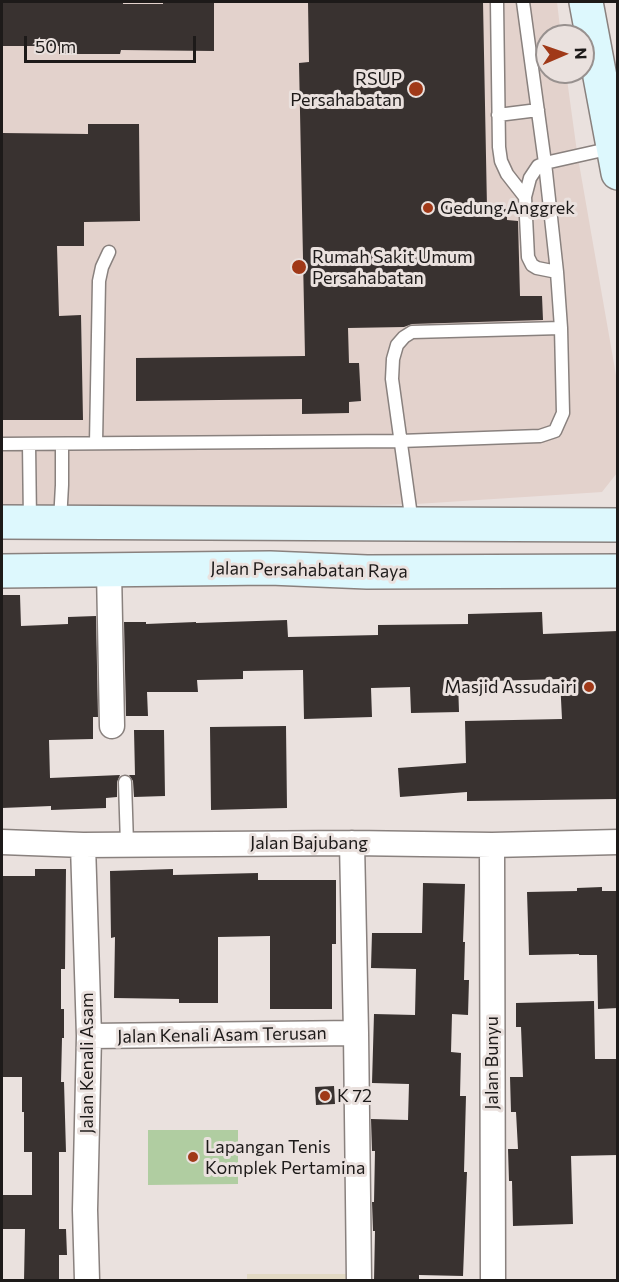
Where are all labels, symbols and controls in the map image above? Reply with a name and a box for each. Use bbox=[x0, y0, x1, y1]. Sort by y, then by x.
scale bar bbox=[27, 24, 200, 62]
north arrow bbox=[535, 24, 595, 84]
text: 50 m bbox=[35, 35, 76, 57]
text: N bbox=[572, 47, 591, 60]
place label: RSUP Persahabatan bbox=[290, 68, 402, 110]
marker: RSUP Persahabatan bbox=[407, 80, 425, 98]
place label: Gedung Anggrek bbox=[440, 197, 575, 219]
marker: Gedung Anggrek bbox=[421, 201, 435, 215]
place label: Rumah Sakit Umum Persahabatan bbox=[312, 246, 473, 288]
marker: Rumah Sakit Umum Persahabatan bbox=[290, 258, 308, 276]
street label: Jalan Persahabatan Raya bbox=[210, 557, 408, 583]
place label: Masjid Assudairi bbox=[444, 676, 577, 698]
marker: Masjid Assudairi bbox=[582, 680, 596, 694]
street label: Jalan Bajubang bbox=[250, 832, 368, 854]
street label: Jalan Kenali Asam bbox=[76, 992, 98, 1134]
street label: Jalan Bunyu bbox=[481, 1016, 503, 1110]
street label: Jalan Kenali Asam Terusan bbox=[117, 1022, 327, 1048]
place label: K 72 bbox=[337, 1085, 372, 1107]
marker: K 72 bbox=[318, 1089, 332, 1103]
place label: Lapangan Tenis Komplek Pertamina bbox=[205, 1136, 365, 1178]
marker: Lapangan Tenis Komplek Pertamina bbox=[186, 1150, 200, 1164]

